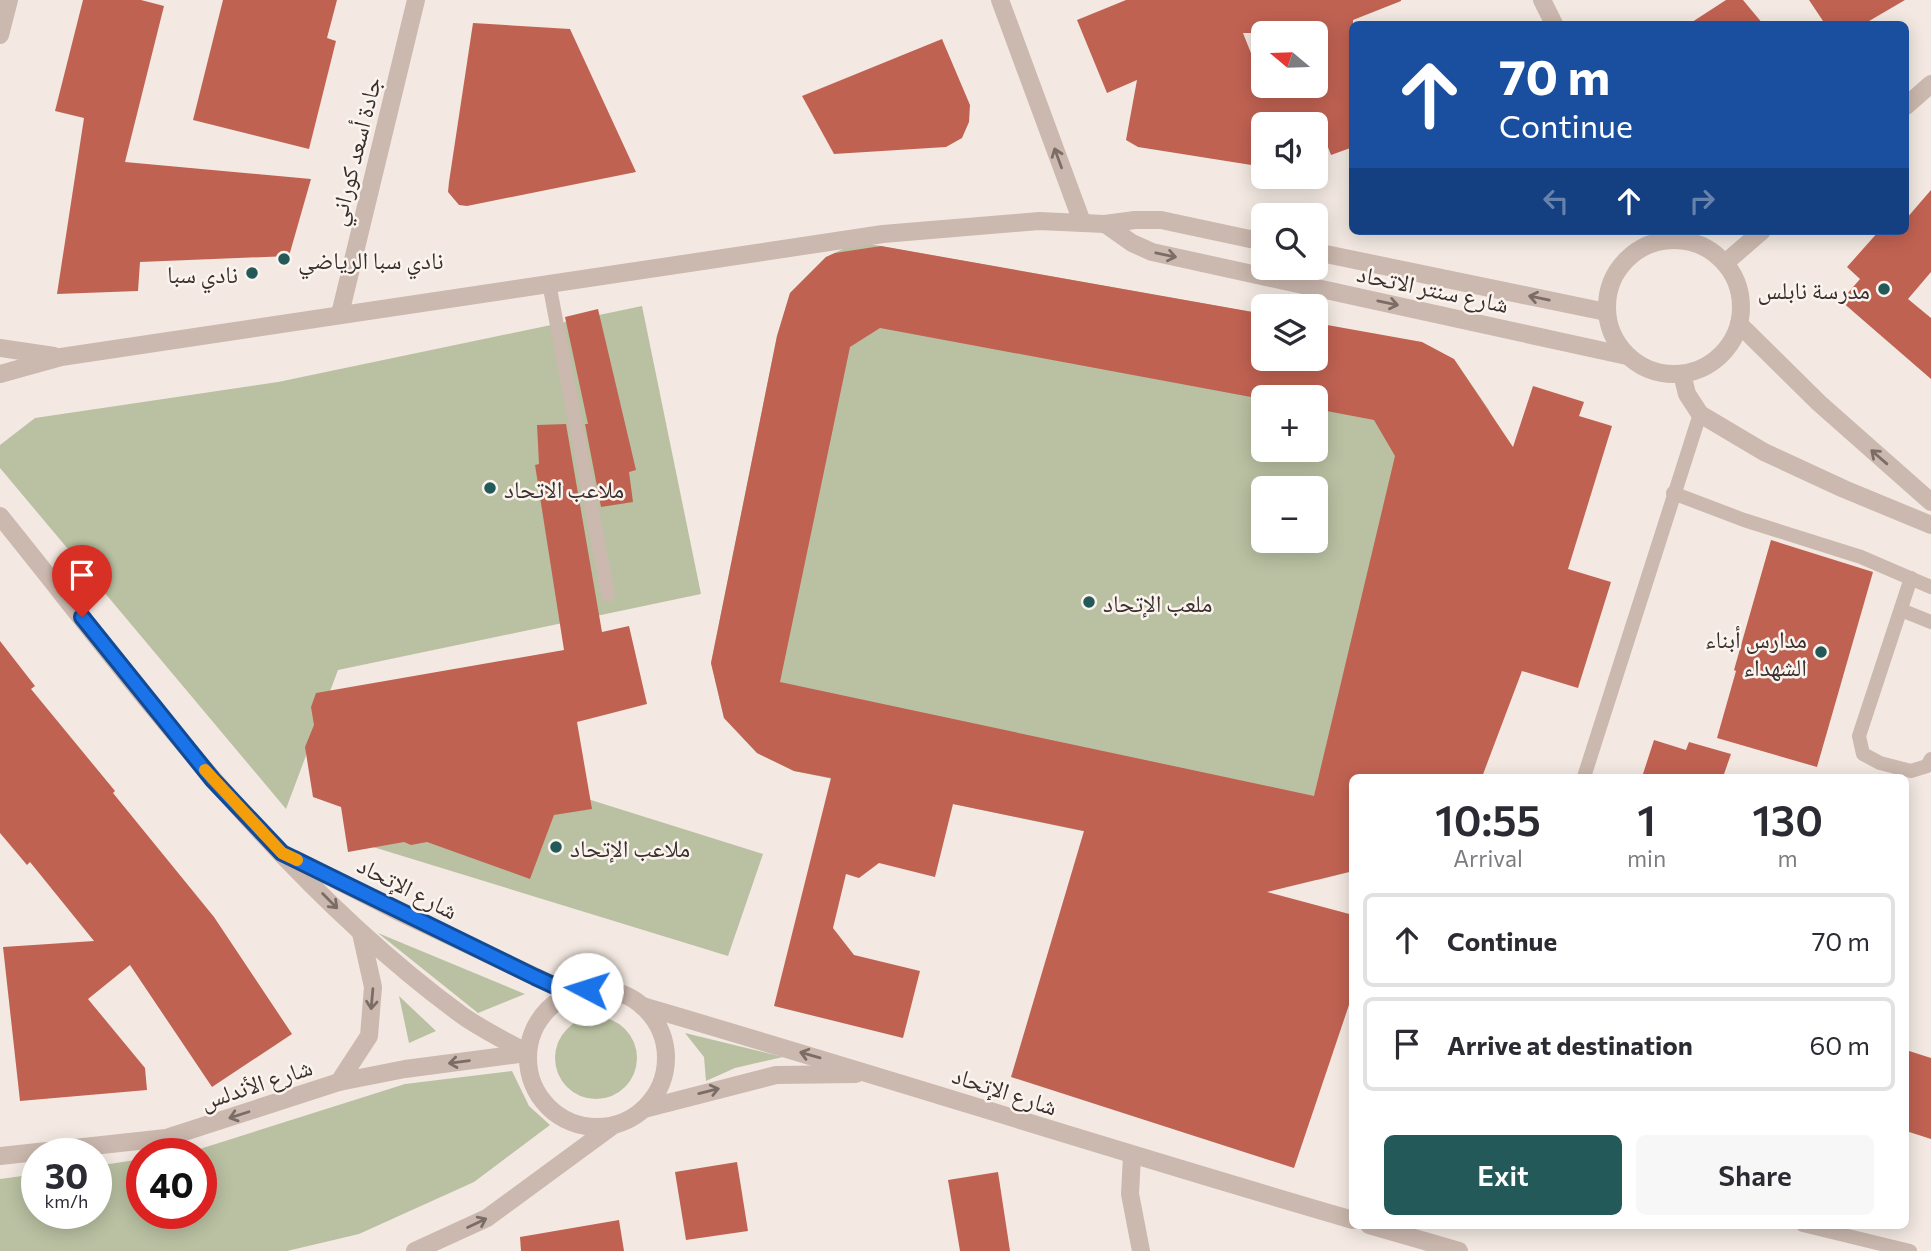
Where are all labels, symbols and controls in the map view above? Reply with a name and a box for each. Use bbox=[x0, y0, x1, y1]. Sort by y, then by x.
north arrow bbox=[1251, 21, 1328, 98]
map controls bbox=[1251, 21, 1328, 553]
text: 70 m bbox=[1499, 45, 1610, 105]
icon: ahead bbox=[1384, 49, 1475, 140]
street label: جادة أسعد كوراني bbox=[322, 74, 392, 230]
text: Continue bbox=[1499, 105, 1633, 145]
button: sound bbox=[1251, 112, 1328, 189]
one-way arrow bbox=[1051, 147, 1063, 169]
icon: left bbox=[1537, 182, 1575, 220]
icon: ahead bbox=[1610, 182, 1648, 220]
icon: right bbox=[1683, 182, 1721, 220]
button: search bbox=[1251, 203, 1328, 280]
place label: نادي سبا الرياضي bbox=[298, 245, 444, 280]
one-way arrow bbox=[1154, 248, 1177, 262]
marker: نادي سبا الرياضي bbox=[276, 251, 292, 267]
street label: شارع سنتر الاتحاد bbox=[1354, 258, 1511, 320]
place label: نادي سبا bbox=[167, 259, 238, 294]
marker: نادي سبا bbox=[244, 265, 260, 281]
place label: مدرسة نابلس bbox=[1758, 275, 1870, 305]
marker: مدرسة نابلس bbox=[1876, 281, 1892, 297]
one-way arrow bbox=[1528, 291, 1551, 305]
button: layers bbox=[1251, 294, 1328, 371]
one-way arrow bbox=[1376, 297, 1399, 311]
button: + bbox=[1251, 385, 1328, 462]
one-way arrow bbox=[1870, 449, 1888, 465]
place label: ملاعب الاتحاد bbox=[504, 474, 624, 503]
button: − bbox=[1251, 476, 1328, 553]
marker: ملاعب الاتحاد bbox=[482, 480, 498, 496]
pin bbox=[52, 545, 112, 617]
icon: arrive bbox=[63, 556, 101, 594]
place label: ملعب الإتحاد bbox=[1103, 588, 1212, 618]
marker: ملعب الإتحاد bbox=[1081, 594, 1097, 610]
place label: مدارس أبناء الشهداء bbox=[1705, 624, 1807, 681]
marker: مدارس أبناء الشهداء bbox=[1813, 644, 1829, 660]
text: 10:55 bbox=[1435, 793, 1541, 845]
text: 1 bbox=[1637, 793, 1656, 845]
text: 130 bbox=[1752, 793, 1823, 845]
place label: ملاعب الإتحاد bbox=[570, 833, 690, 863]
marker: ملاعب الإتحاد bbox=[548, 839, 564, 855]
text: Arrival bbox=[1453, 844, 1523, 872]
text: min bbox=[1627, 844, 1666, 872]
text: m bbox=[1778, 844, 1798, 872]
street label: شارع الإتحاد bbox=[352, 849, 463, 926]
one-way arrow bbox=[321, 892, 338, 909]
icon: ahead bbox=[1388, 921, 1426, 959]
text: Continue bbox=[1447, 925, 1557, 956]
text: 70 m bbox=[1812, 925, 1870, 956]
position arrow bbox=[550, 952, 624, 1026]
one-way arrow bbox=[365, 988, 378, 1010]
icon: arrive bbox=[1388, 1025, 1426, 1063]
text: Arrive at destination bbox=[1447, 1029, 1693, 1060]
text: 60 m bbox=[1810, 1029, 1870, 1060]
one-way arrow bbox=[799, 1048, 821, 1061]
street label: شارع الأندلس bbox=[196, 1051, 316, 1117]
one-way arrow bbox=[448, 1056, 471, 1069]
street label: شارع الإتحاد bbox=[948, 1059, 1061, 1122]
one-way arrow bbox=[697, 1084, 720, 1098]
one-way arrow bbox=[228, 1109, 250, 1122]
button: Exit bbox=[1384, 1135, 1622, 1215]
button: Share bbox=[1636, 1135, 1874, 1215]
speed limit sign: 40 bbox=[126, 1138, 217, 1229]
text: 30 bbox=[45, 1153, 88, 1196]
text: km/h bbox=[45, 1190, 88, 1212]
one-way arrow bbox=[466, 1215, 487, 1228]

